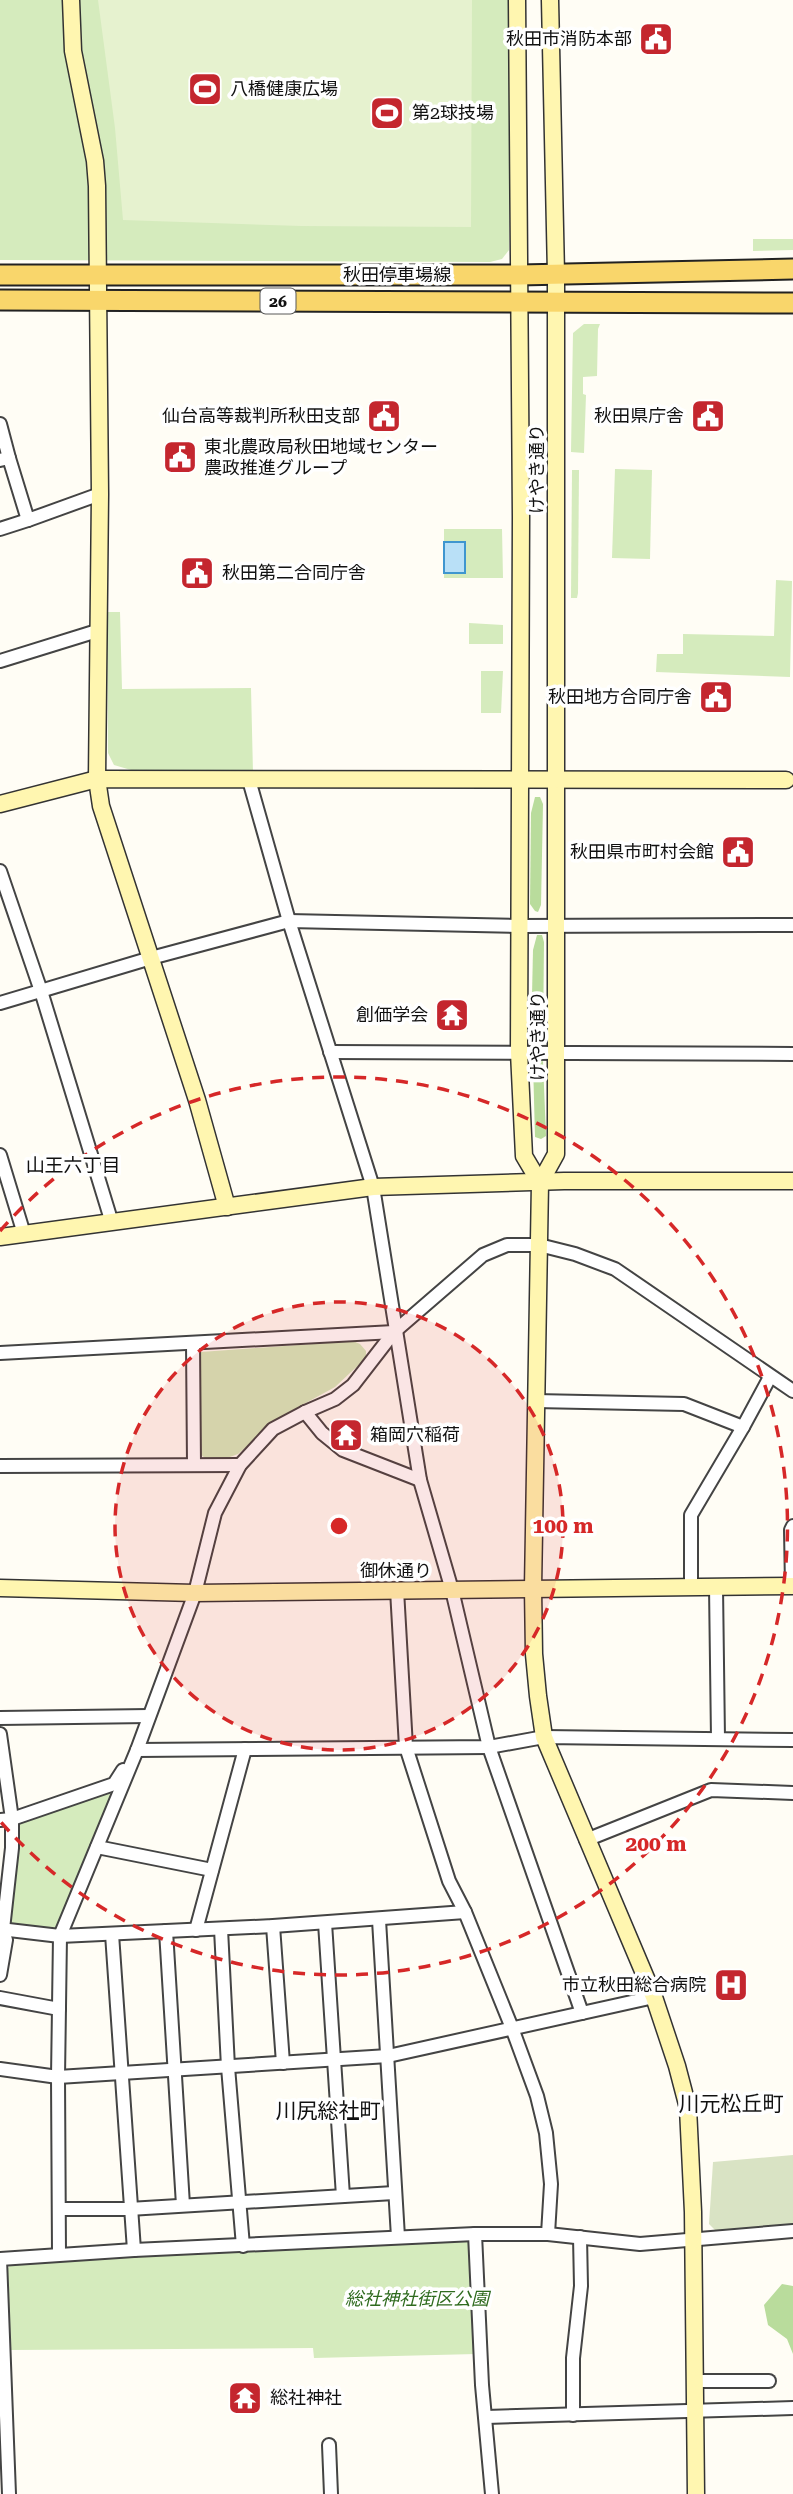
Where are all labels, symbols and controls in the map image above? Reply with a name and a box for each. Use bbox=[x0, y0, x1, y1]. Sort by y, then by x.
public building icon: 秋田市消防本部 bbox=[637, 20, 675, 58]
place label: 秋田市消防本部 bbox=[506, 28, 632, 49]
sports icon: 八橋健康広場 bbox=[186, 70, 224, 108]
place label: 八橋健康広場 bbox=[230, 78, 338, 99]
sports icon: 第2球技場 bbox=[368, 94, 406, 132]
place label: 第2球技場 bbox=[412, 102, 494, 123]
street label: 秋田停車場線 bbox=[343, 264, 451, 285]
road number: 26 bbox=[260, 288, 296, 314]
public building icon: 仙台高等裁判所秋田支部 bbox=[365, 397, 403, 435]
public building icon: 秋田県庁舎 bbox=[689, 397, 727, 435]
place label: 仙台高等裁判所秋田支部 bbox=[162, 405, 360, 426]
place label: 秋田県庁舎 bbox=[594, 405, 684, 426]
street label: けやき通り bbox=[526, 424, 547, 514]
place label: 東北農政局秋田地域センター 農政推進グループ bbox=[204, 436, 438, 478]
public building icon: 東北農政局秋田地域センター 農政推進グループ bbox=[161, 438, 199, 476]
public building icon: 秋田第二合同庁舎 bbox=[178, 554, 216, 592]
place label: 秋田第二合同庁舎 bbox=[222, 562, 366, 583]
public building icon: 秋田地方合同庁舎 bbox=[697, 678, 735, 716]
place label: 秋田地方合同庁舎 bbox=[548, 686, 692, 707]
public building icon: 秋田県市町村会館 bbox=[719, 833, 757, 871]
place label: 秋田県市町村会館 bbox=[570, 841, 714, 862]
street label: けやき通り bbox=[527, 991, 548, 1081]
temple icon: 創価学会 bbox=[433, 996, 471, 1034]
place label: 創価学会 bbox=[356, 1004, 428, 1025]
district label: 山王六丁目 bbox=[25, 1154, 121, 1177]
temple icon: 箱岡穴稲荷 bbox=[327, 1416, 365, 1454]
place label: 箱岡穴稲荷 bbox=[370, 1424, 460, 1445]
centre of rings bbox=[327, 1514, 351, 1538]
text: 100 m bbox=[533, 1514, 593, 1538]
street label: 御休通り bbox=[360, 1560, 432, 1581]
text: 200 m bbox=[626, 1832, 686, 1856]
hospital icon: 市立秋田総合病院 bbox=[712, 1966, 750, 2004]
place label: 市立秋田総合病院 bbox=[562, 1974, 706, 1995]
district label: 川元松丘町 bbox=[679, 2092, 784, 2116]
district label: 川尻総社町 bbox=[276, 2099, 381, 2123]
park label: 総社神社街区公園 bbox=[345, 2288, 492, 2309]
temple icon: 総社神社 bbox=[226, 2379, 264, 2417]
place label: 総社神社 bbox=[270, 2387, 342, 2408]

